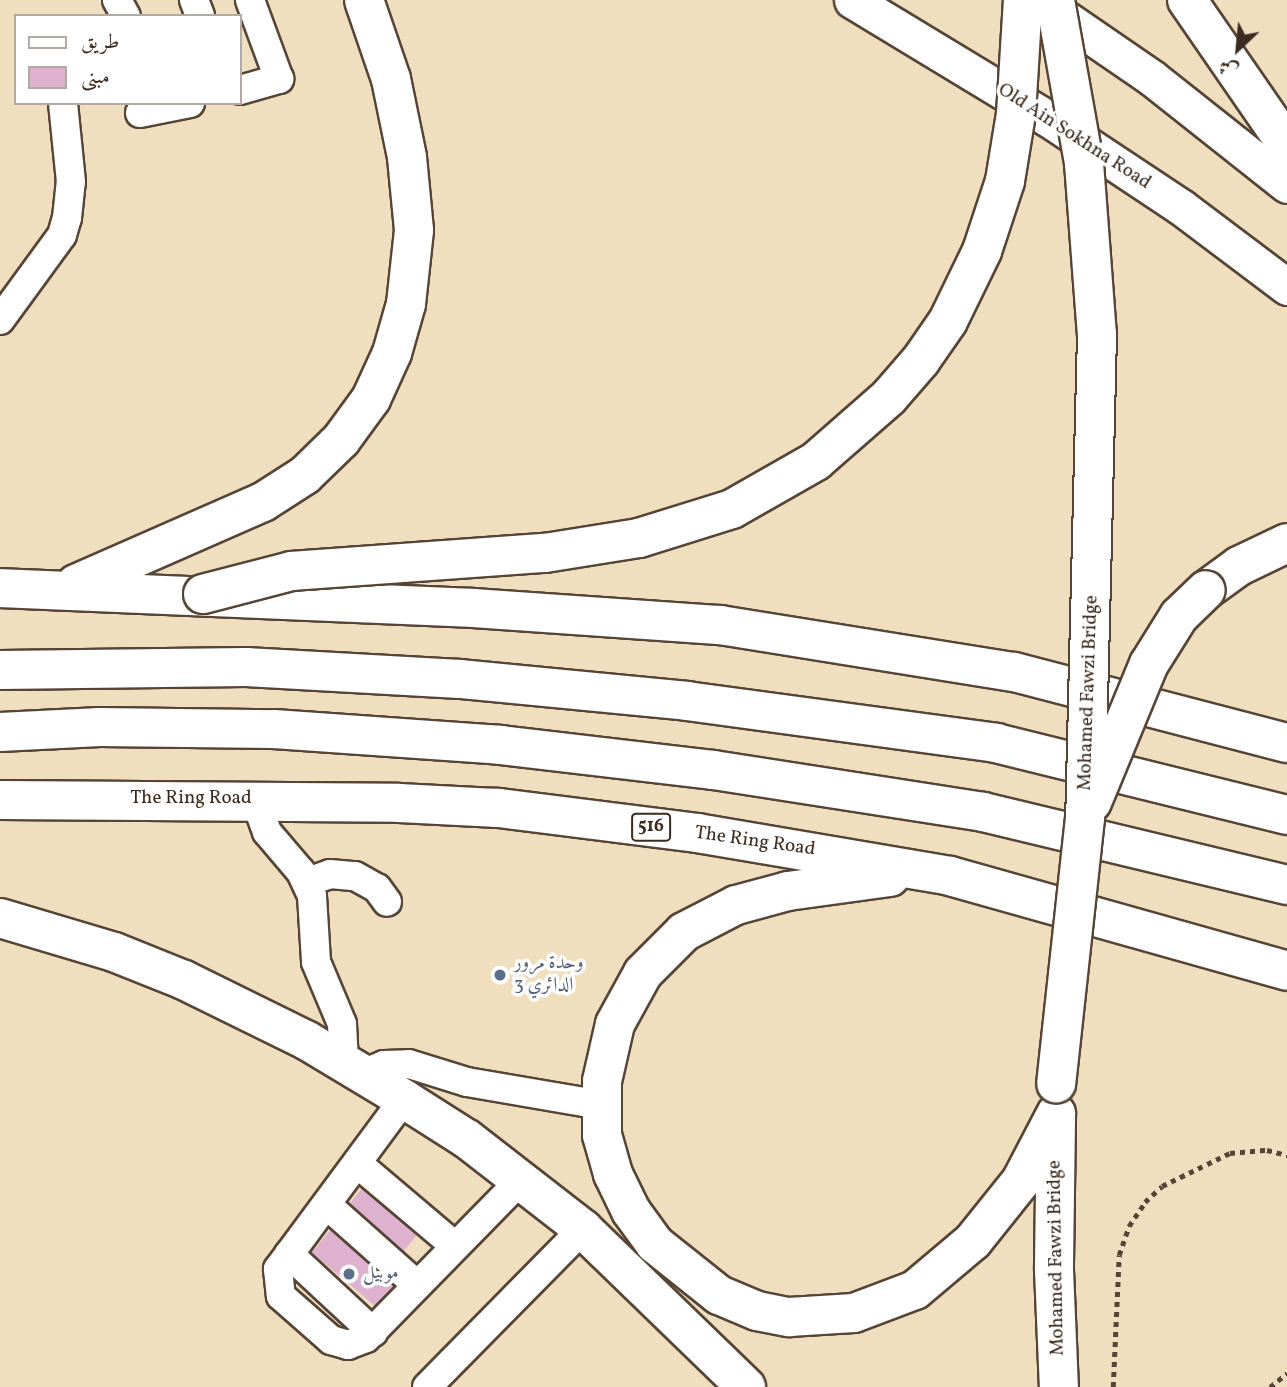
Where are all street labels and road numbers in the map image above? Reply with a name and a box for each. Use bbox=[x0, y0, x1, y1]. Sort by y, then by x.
street label: Old Ain Sokhna Road bbox=[993, 79, 1155, 195]
street label: Mohamed Fawzi Bridge bbox=[1074, 595, 1104, 791]
street label: The Ring Road bbox=[130, 788, 252, 810]
road number: 516 bbox=[630, 812, 672, 842]
street label: The Ring Road bbox=[693, 822, 817, 862]
street label: Mohamed Fawzi Bridge bbox=[1044, 1160, 1070, 1356]

